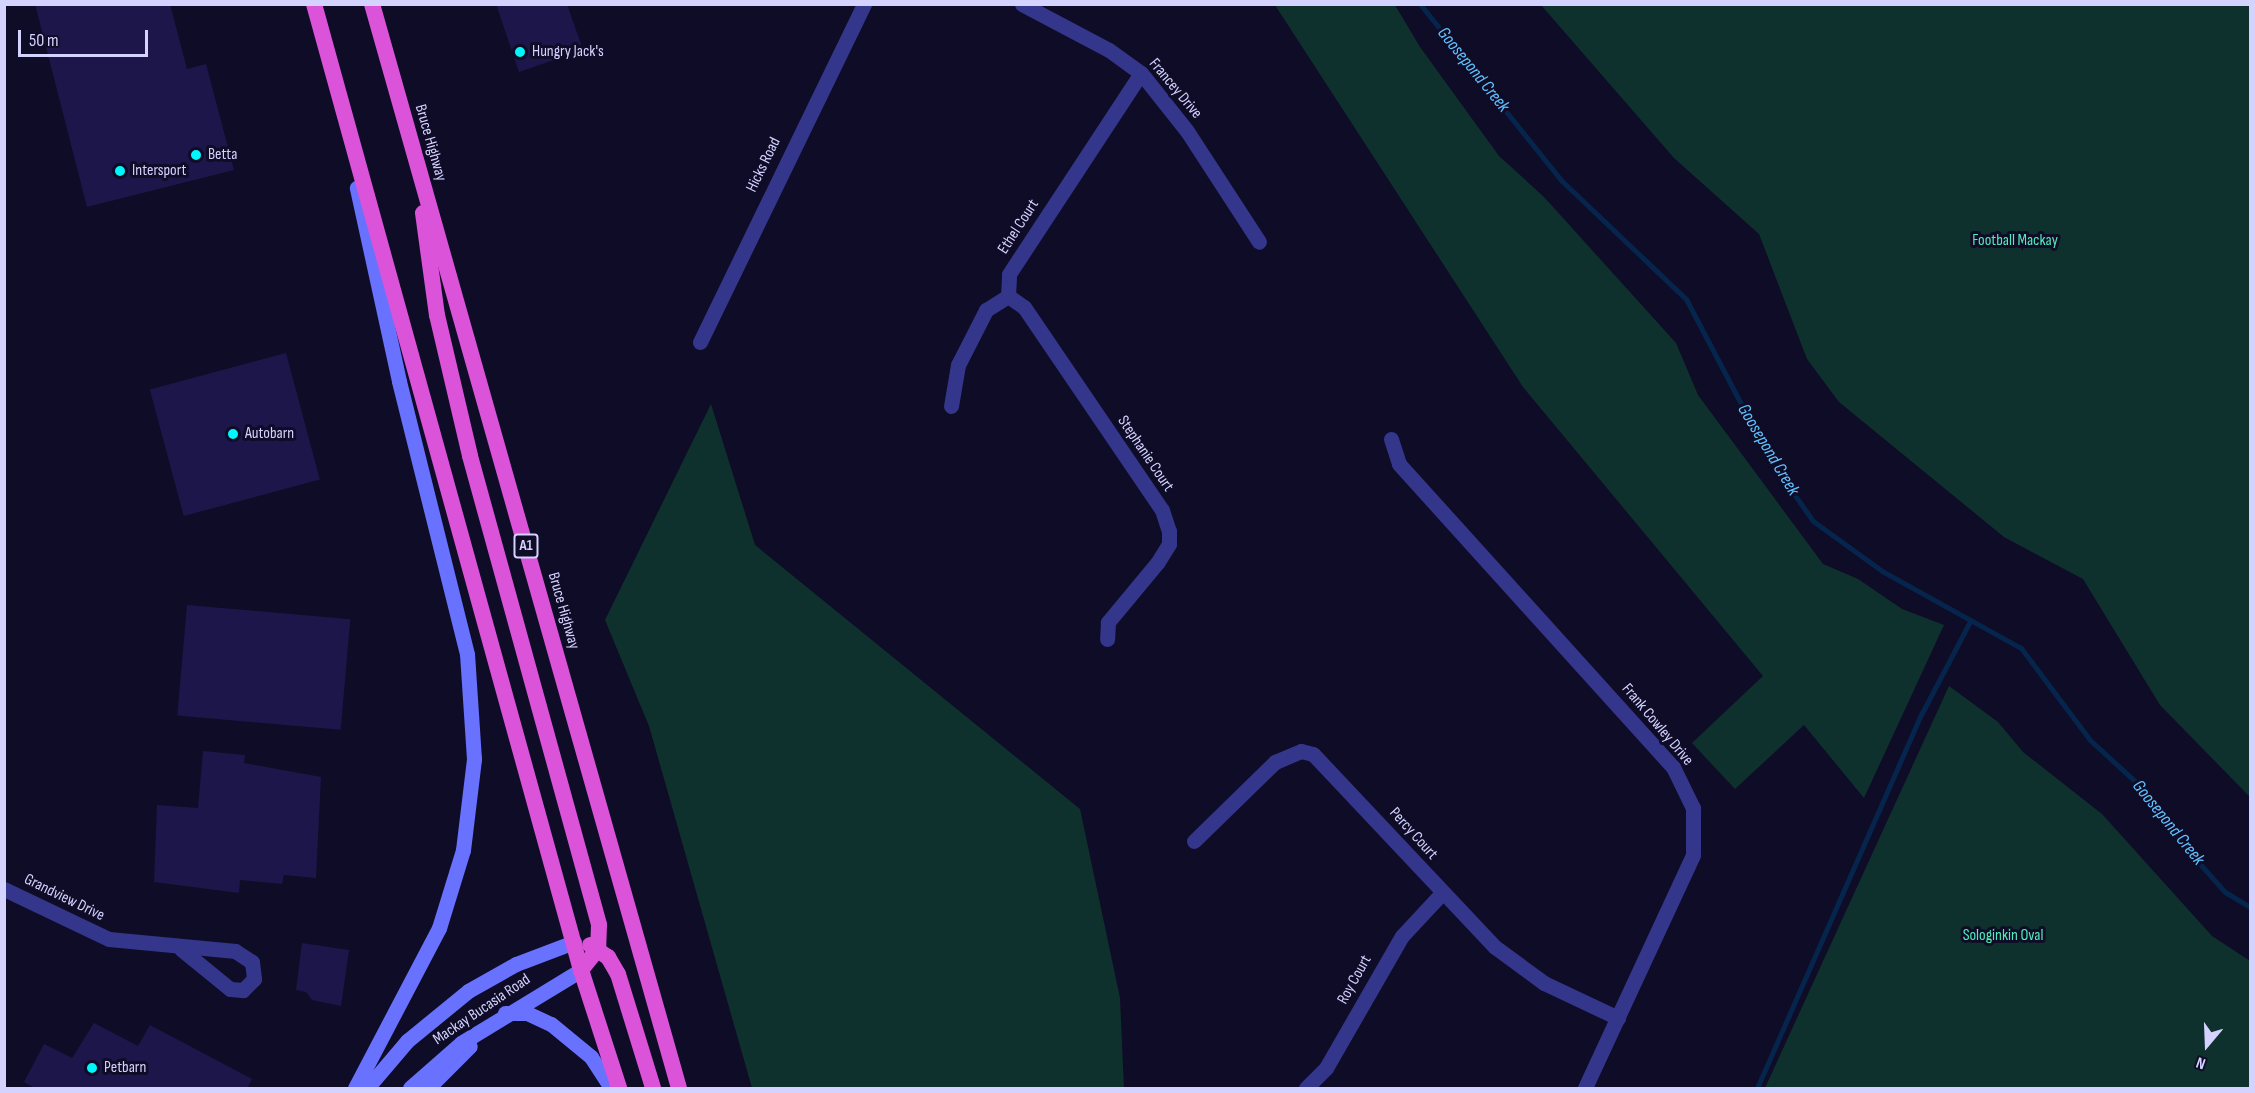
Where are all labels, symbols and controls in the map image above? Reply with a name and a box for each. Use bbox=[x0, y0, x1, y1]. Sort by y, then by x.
scale bar bbox=[21, 18, 152, 56]
water label: Goosepond Creek bbox=[1432, 23, 1514, 117]
text: 50 m bbox=[29, 30, 59, 51]
place label: Hungry Jack's bbox=[532, 42, 604, 62]
marker: Hungry Jack's bbox=[513, 45, 527, 59]
street label: Francey Drive bbox=[1144, 55, 1206, 123]
street label: Bruce Highway bbox=[410, 102, 450, 184]
street label: Hicks Road bbox=[743, 135, 785, 195]
place label: Betta bbox=[208, 145, 237, 165]
marker: Betta bbox=[189, 148, 203, 162]
place label: Intersport bbox=[132, 161, 186, 181]
marker: Intersport bbox=[113, 164, 127, 178]
street label: Ethel Court bbox=[994, 196, 1044, 258]
park label: Football Mackay bbox=[1972, 231, 2058, 251]
water label: Goosepond Creek bbox=[1732, 400, 1804, 500]
street label: Stephanie Court bbox=[1113, 413, 1177, 495]
place label: Autobarn bbox=[245, 424, 294, 444]
marker: Autobarn bbox=[226, 427, 240, 441]
road number: A1 bbox=[512, 534, 540, 558]
street label: Bruce Highway bbox=[543, 570, 583, 652]
street label: Frank Cowley Drive bbox=[1617, 680, 1697, 770]
water label: Goosepond Creek bbox=[2127, 776, 2209, 870]
street label: Percy Court bbox=[1385, 804, 1441, 864]
street label: Grandview Drive bbox=[21, 870, 107, 926]
park label: Sologinkin Oval bbox=[1963, 926, 2043, 946]
street label: Roy Court bbox=[1334, 952, 1376, 1008]
street label: Mackay Bucasia Road bbox=[430, 970, 534, 1050]
north arrow bbox=[2177, 1015, 2237, 1075]
text: N bbox=[2194, 1052, 2208, 1073]
place label: Petbarn bbox=[104, 1058, 146, 1078]
marker: Petbarn bbox=[85, 1061, 99, 1075]

